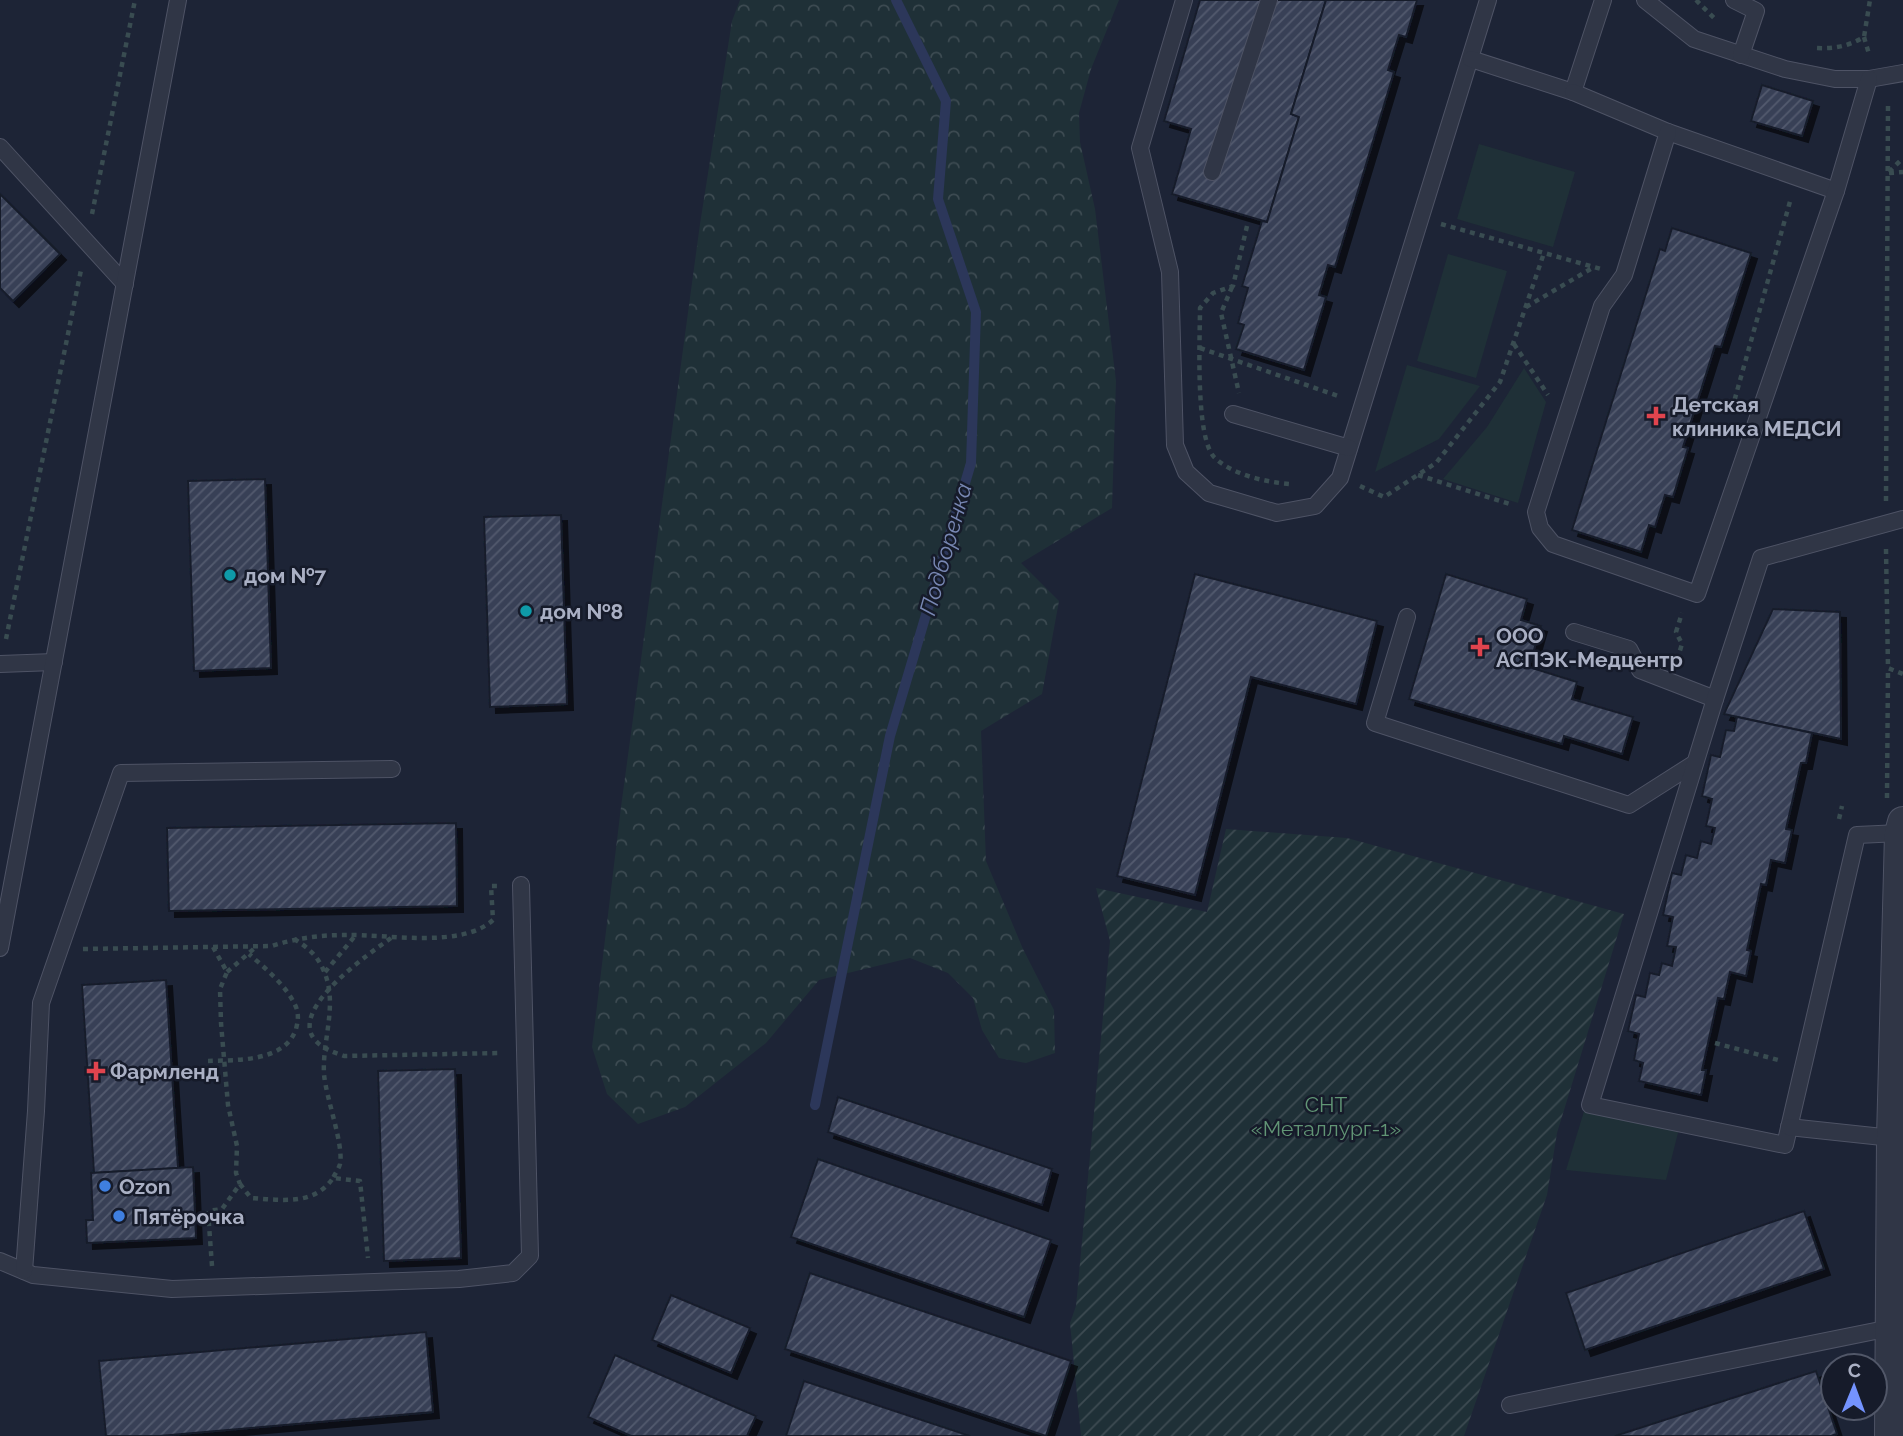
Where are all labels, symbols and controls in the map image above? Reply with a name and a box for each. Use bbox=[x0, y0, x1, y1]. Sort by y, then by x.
place label: Детская клиника МЕДСИ bbox=[1672, 392, 1842, 441]
marker: Детская клиника МЕДСИ bbox=[1646, 406, 1666, 426]
water label: Подборенка bbox=[913, 480, 977, 618]
place label: дом №7 bbox=[244, 563, 327, 588]
marker: дом №7 bbox=[222, 567, 238, 583]
place label: дом №8 bbox=[540, 599, 623, 624]
marker: дом №8 bbox=[518, 603, 534, 619]
place label: ООО АСПЭК-Медцентр bbox=[1496, 623, 1683, 672]
marker: ООО АСПЭК-Медцентр bbox=[1470, 637, 1490, 657]
place label: Фармленд bbox=[110, 1059, 219, 1084]
marker: Фармленд bbox=[88, 1063, 104, 1079]
park label: СНТ «Металлург-1» bbox=[1251, 1092, 1401, 1141]
place label: Ozon bbox=[119, 1174, 170, 1199]
marker: Ozon bbox=[97, 1178, 113, 1194]
place label: Пятёрочка bbox=[133, 1204, 245, 1229]
marker: Пятёрочка bbox=[111, 1208, 127, 1224]
north arrow bbox=[1819, 1352, 1889, 1422]
text: С bbox=[1848, 1359, 1861, 1381]

